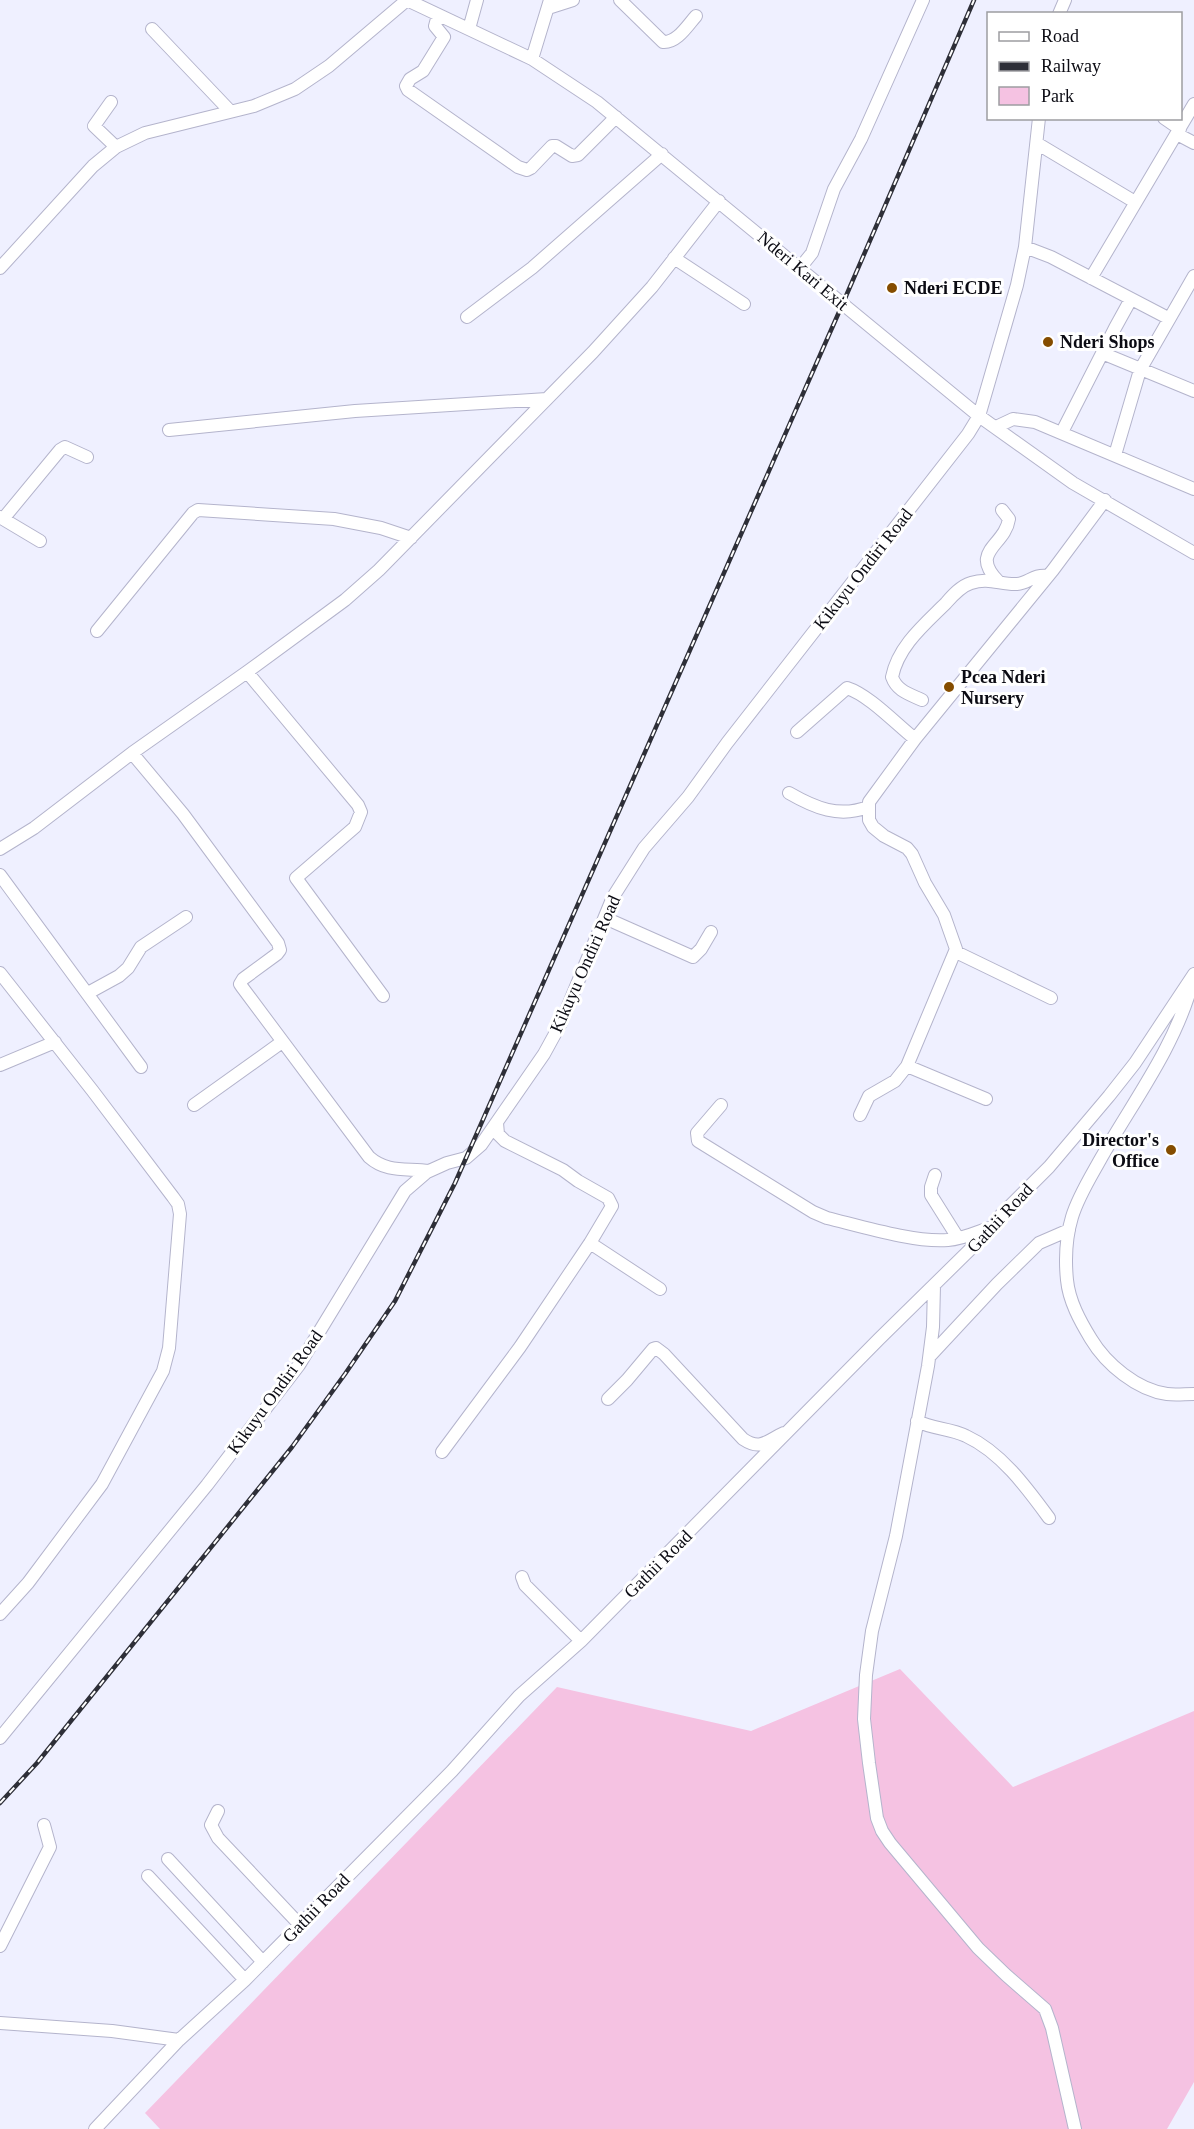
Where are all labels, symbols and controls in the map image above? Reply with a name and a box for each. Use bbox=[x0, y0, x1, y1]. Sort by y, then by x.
legend bbox=[987, 12, 1182, 120]
text: Road bbox=[1041, 26, 1079, 46]
text: Railway bbox=[1041, 56, 1101, 76]
text: Park bbox=[1041, 86, 1074, 106]
street label: Nderi Kari Exit bbox=[754, 227, 852, 315]
place label: Nderi ECDE bbox=[904, 278, 1003, 298]
marker: Nderi ECDE bbox=[885, 281, 899, 295]
place label: Nderi Shops bbox=[1060, 332, 1155, 352]
marker: Nderi Shops bbox=[1041, 335, 1055, 349]
street label: Kikuyu Ondiri Road bbox=[810, 505, 916, 633]
place label: Pcea Nderi Nursery bbox=[961, 667, 1045, 708]
marker: Pcea Nderi Nursery bbox=[942, 680, 956, 694]
street label: Kikuyu Ondiri Road bbox=[546, 892, 624, 1036]
place label: Director's Office bbox=[1082, 1130, 1159, 1171]
marker: Director's Office bbox=[1164, 1143, 1178, 1157]
street label: Gathii Road bbox=[963, 1179, 1037, 1257]
street label: Kikuyu Ondiri Road bbox=[223, 1326, 327, 1458]
street label: Gathii Road bbox=[620, 1526, 696, 1602]
street label: Gathii Road bbox=[278, 1870, 354, 1946]

